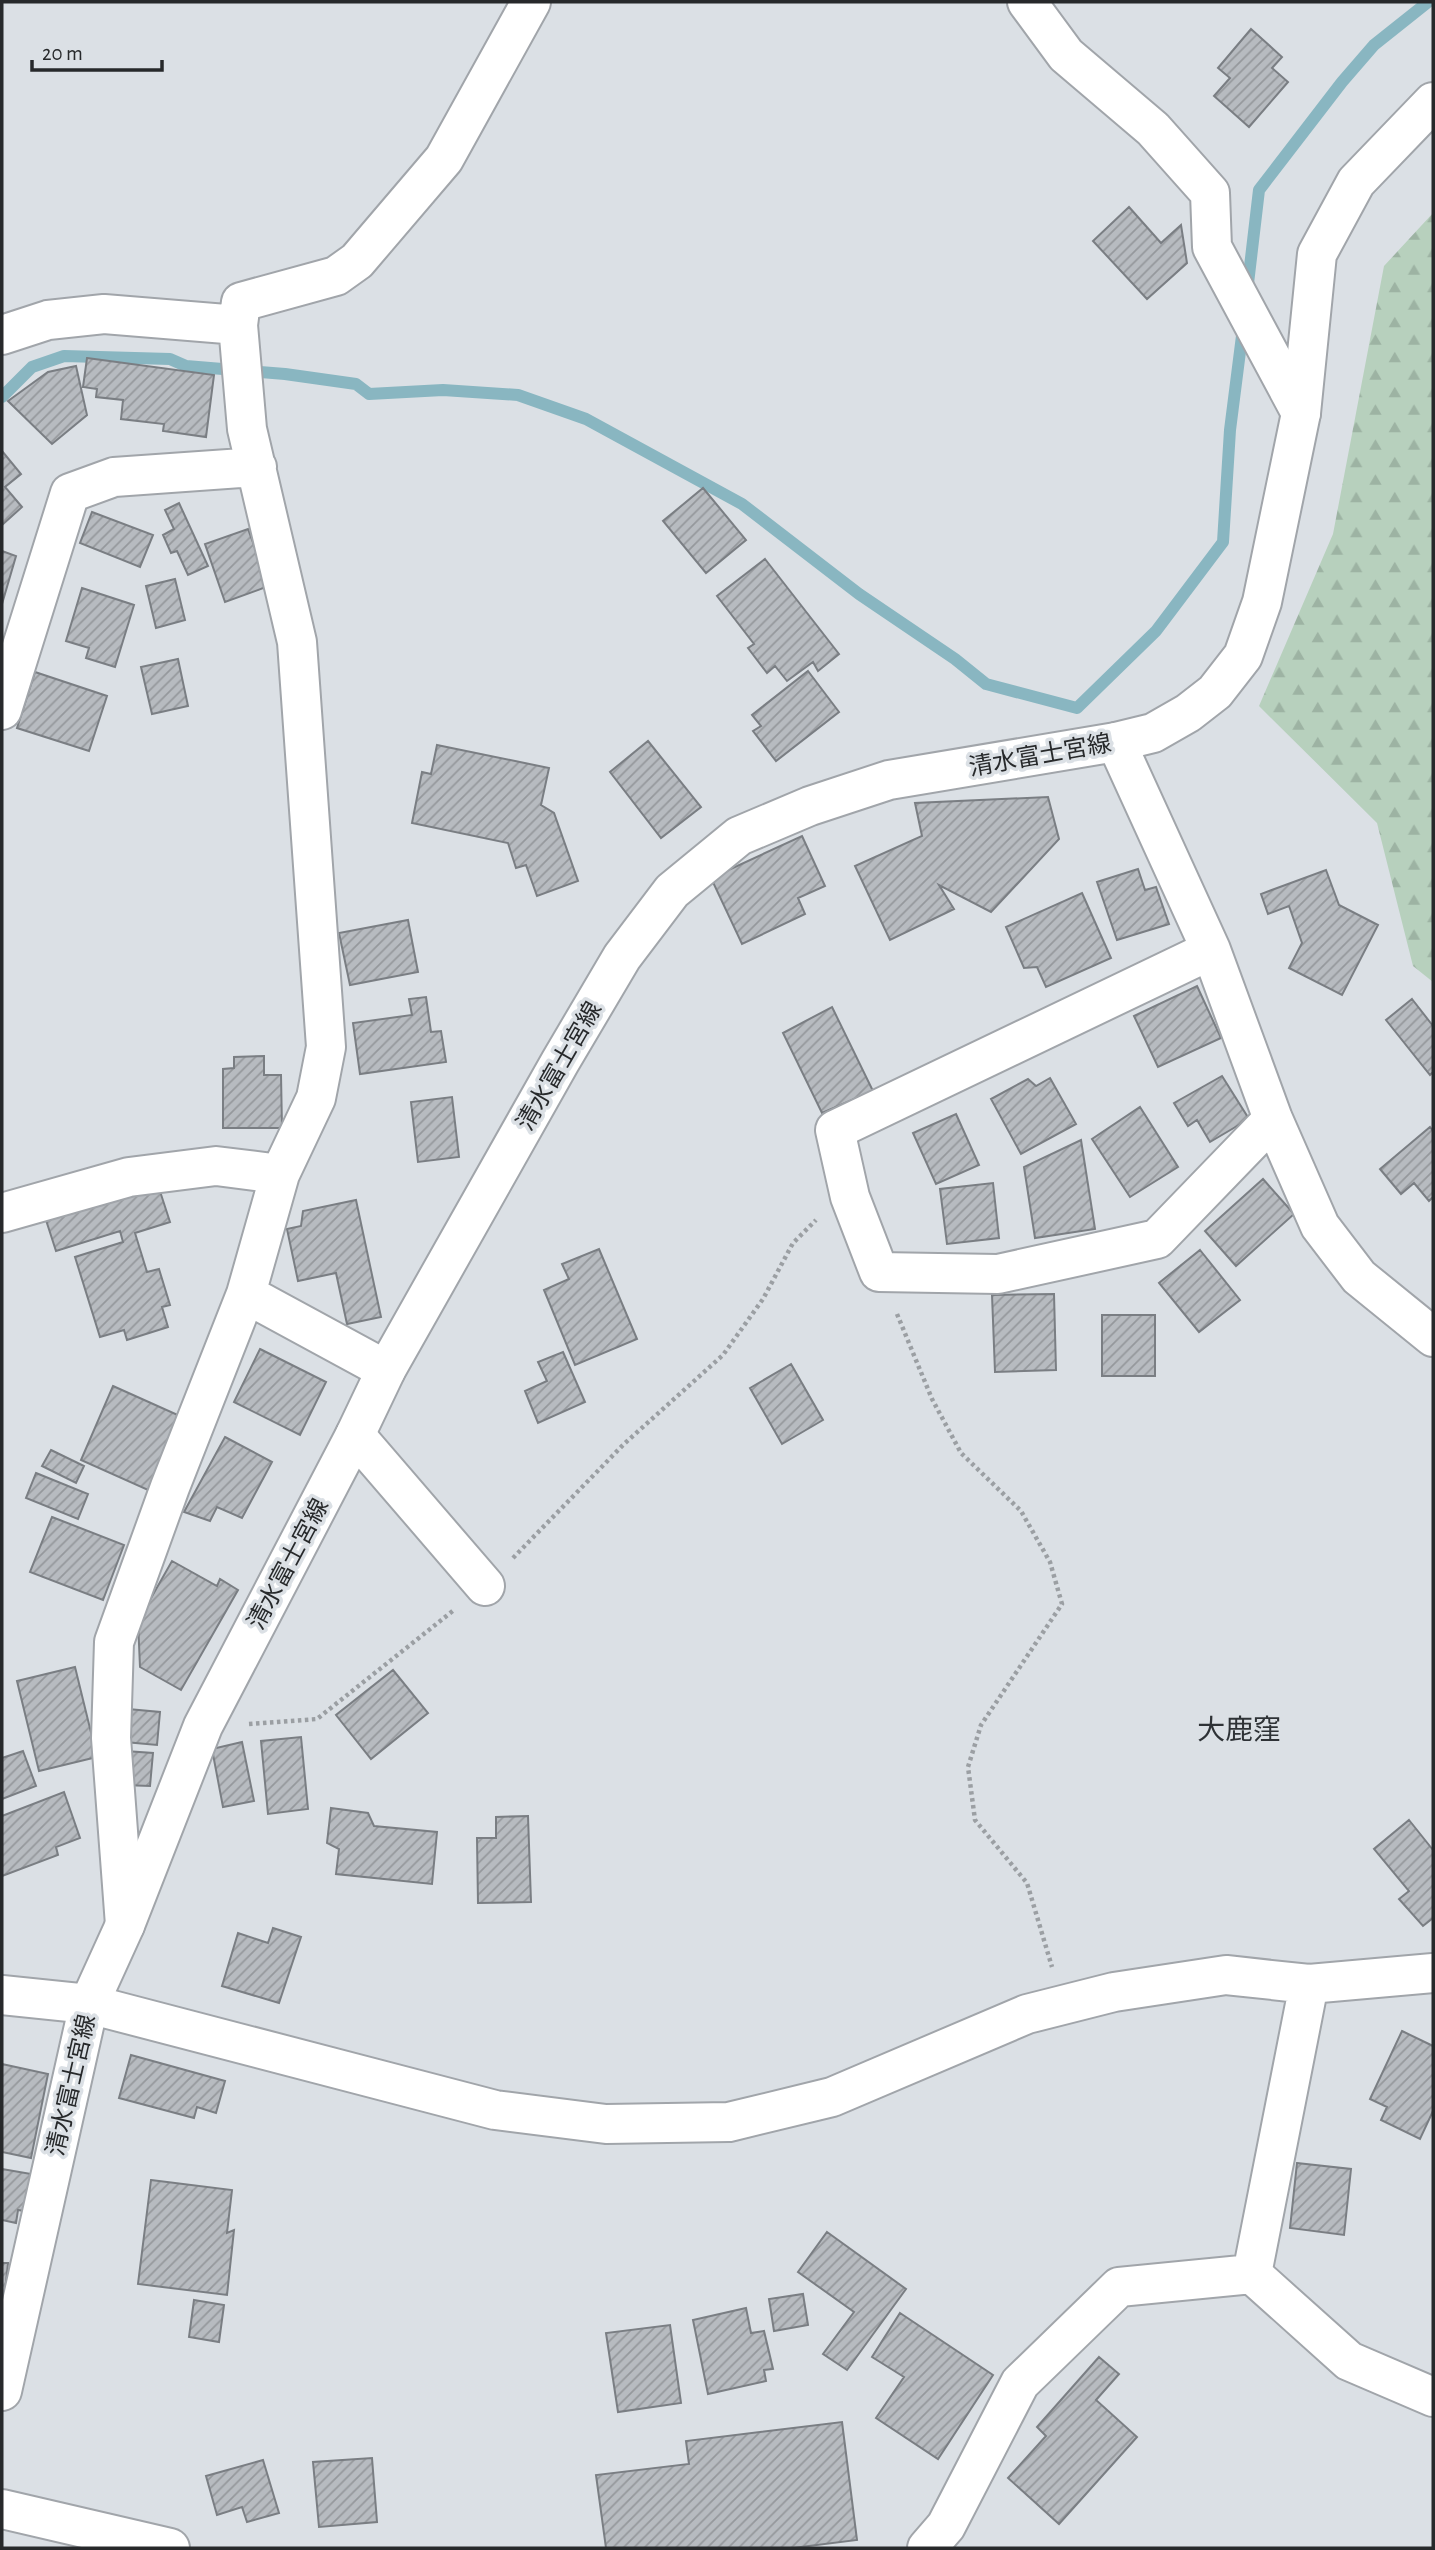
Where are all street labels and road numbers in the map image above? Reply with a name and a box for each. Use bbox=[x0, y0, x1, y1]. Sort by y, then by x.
street label: 清水富士宮線 bbox=[967, 730, 1113, 780]
street label: 清水富士宮線 bbox=[512, 997, 606, 1135]
street label: 清水富士宮線 bbox=[243, 1494, 333, 1634]
street label: 清水富士宮線 bbox=[42, 2012, 100, 2158]

